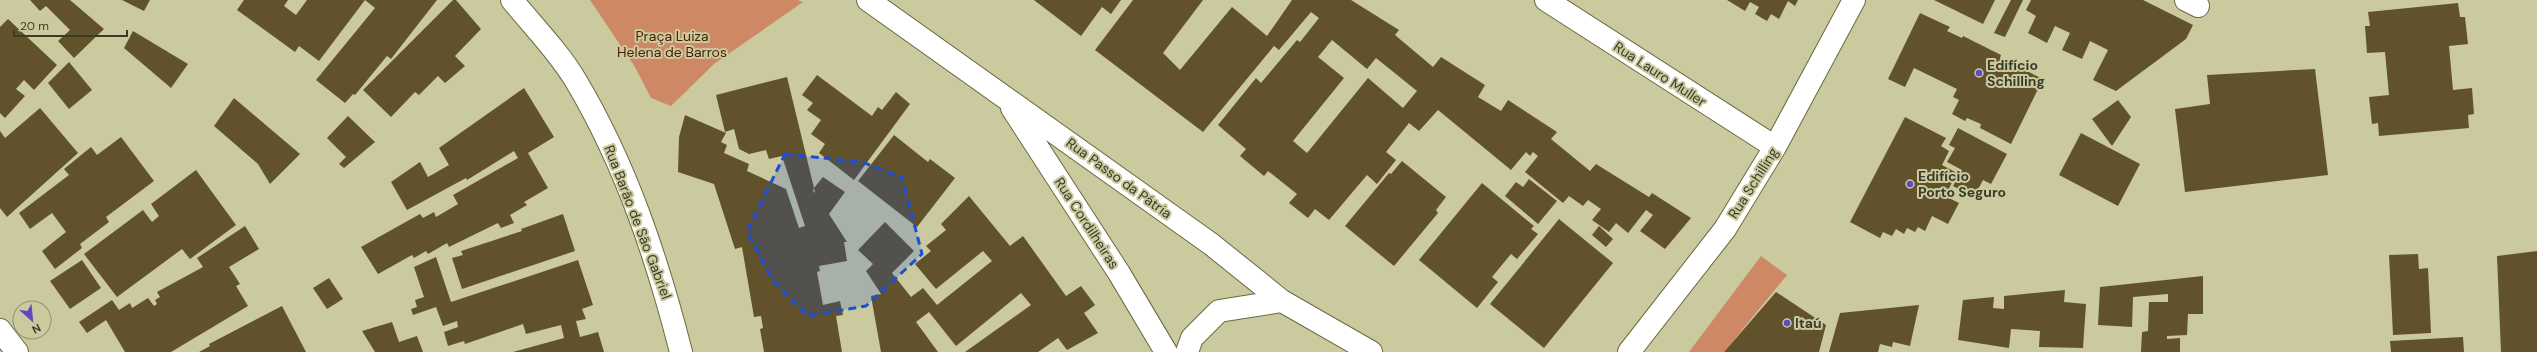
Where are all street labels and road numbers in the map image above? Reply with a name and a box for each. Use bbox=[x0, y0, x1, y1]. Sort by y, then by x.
street label: Rua Lauro Muller bbox=[1610, 37, 1710, 111]
street label: Rua Passo da Pátria bbox=[1063, 134, 1175, 222]
street label: Rua Barão de São Gabriel bbox=[600, 143, 676, 301]
street label: Rua Schilling bbox=[1724, 144, 1782, 222]
street label: Rua Cordilheiras bbox=[1051, 174, 1123, 272]

